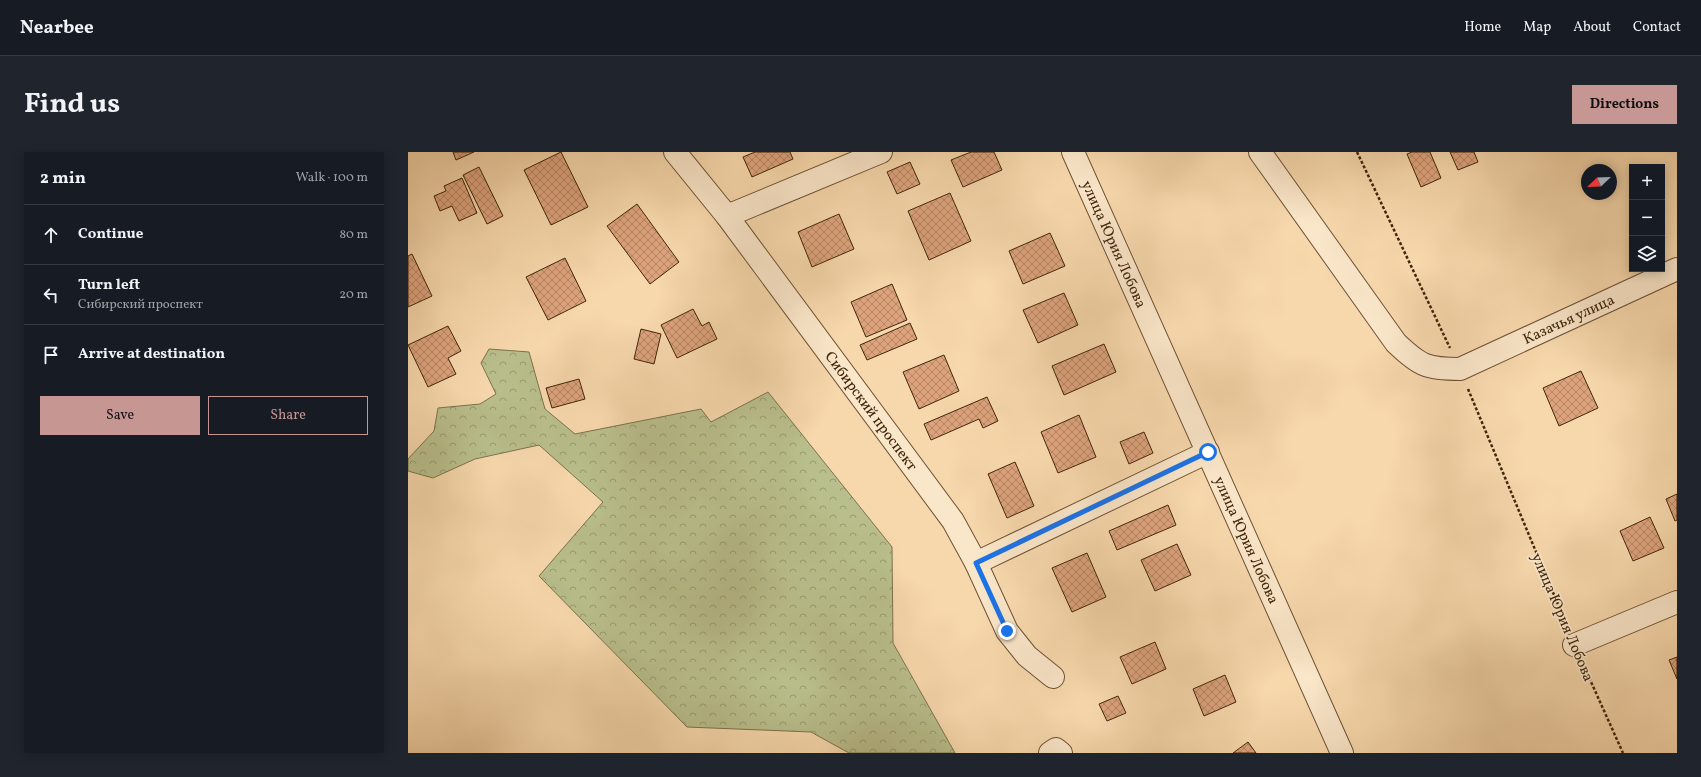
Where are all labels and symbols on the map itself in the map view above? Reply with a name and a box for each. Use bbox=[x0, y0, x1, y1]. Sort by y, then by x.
north arrow bbox=[1581, 164, 1617, 200]
street label: улица Юрия Лобова bbox=[1075, 178, 1151, 312]
street label: Казачья улица bbox=[1520, 290, 1619, 351]
street label: Сибирский проспект bbox=[819, 348, 922, 476]
route start bbox=[1199, 443, 1217, 461]
street label: улица Юрия Лобова bbox=[1208, 473, 1283, 608]
street label: улица Юрия Лобова bbox=[1525, 550, 1598, 685]
route end bbox=[998, 622, 1016, 640]

